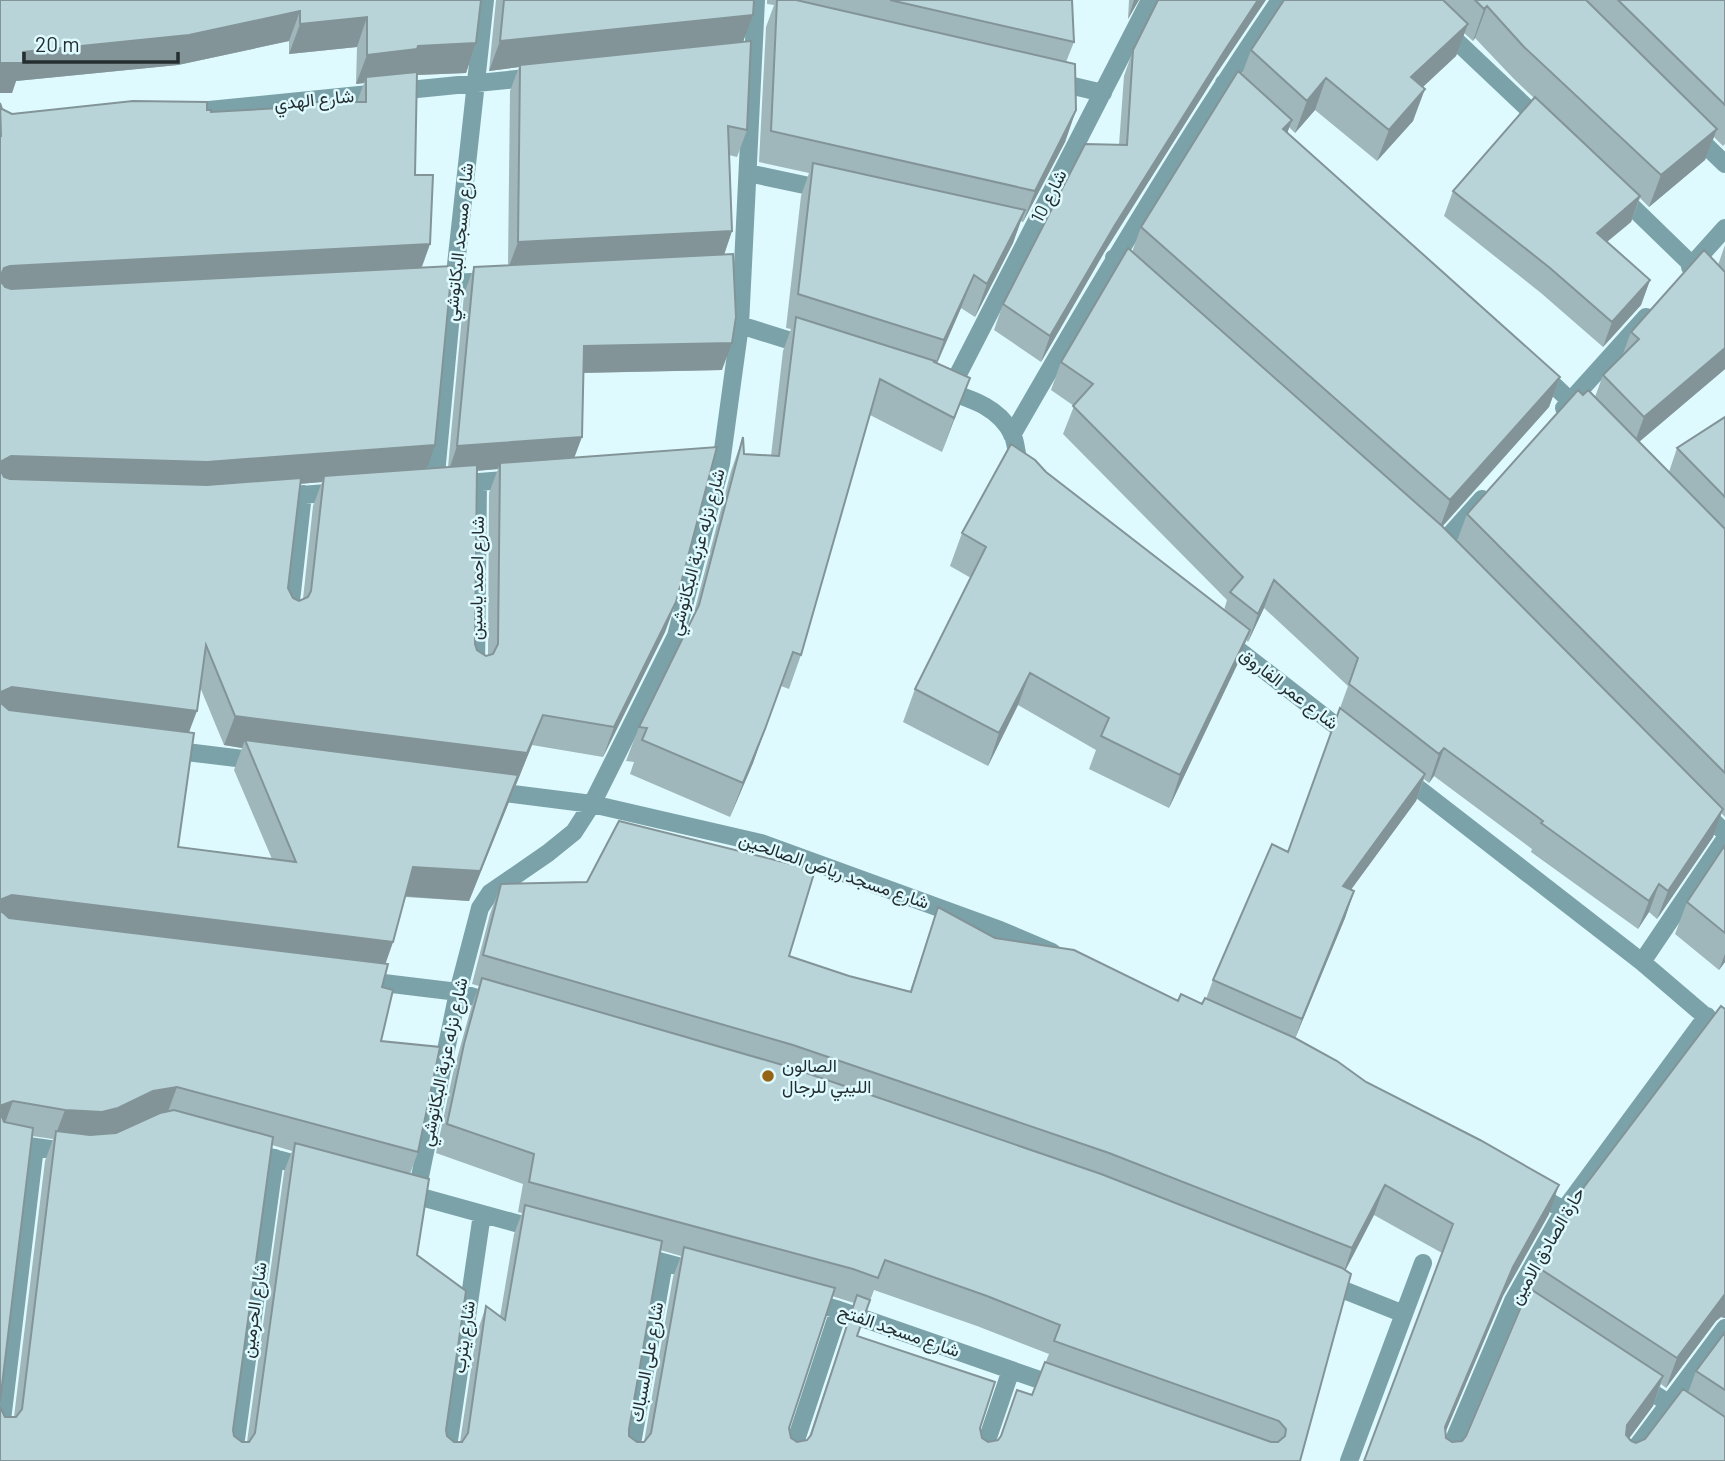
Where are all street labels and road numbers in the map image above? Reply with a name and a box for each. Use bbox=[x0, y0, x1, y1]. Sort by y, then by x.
street label: شارع الهدي bbox=[273, 84, 356, 119]
street label: شارع مسجد البكاتوشي bbox=[439, 162, 482, 323]
street label: شارع 10 bbox=[1026, 165, 1072, 227]
street label: شارع نزله عزبة البكاتوشي bbox=[663, 466, 734, 639]
street label: شارع احمد ياسين bbox=[464, 516, 490, 640]
street label: شارع عمر الفاروق bbox=[1235, 643, 1343, 735]
street label: شارع مسجد رياض الصالحين bbox=[736, 827, 932, 915]
street label: شارع نزله عزبة البكاتوشي bbox=[414, 975, 477, 1149]
street label: حارة الصادق الامين bbox=[1504, 1183, 1589, 1309]
street label: شارع الحرمين bbox=[235, 1260, 273, 1360]
street label: شارع يثرب bbox=[447, 1299, 481, 1375]
street label: شارع مسجد الفتح bbox=[835, 1299, 963, 1363]
street label: شارع على السباك bbox=[625, 1300, 669, 1424]

